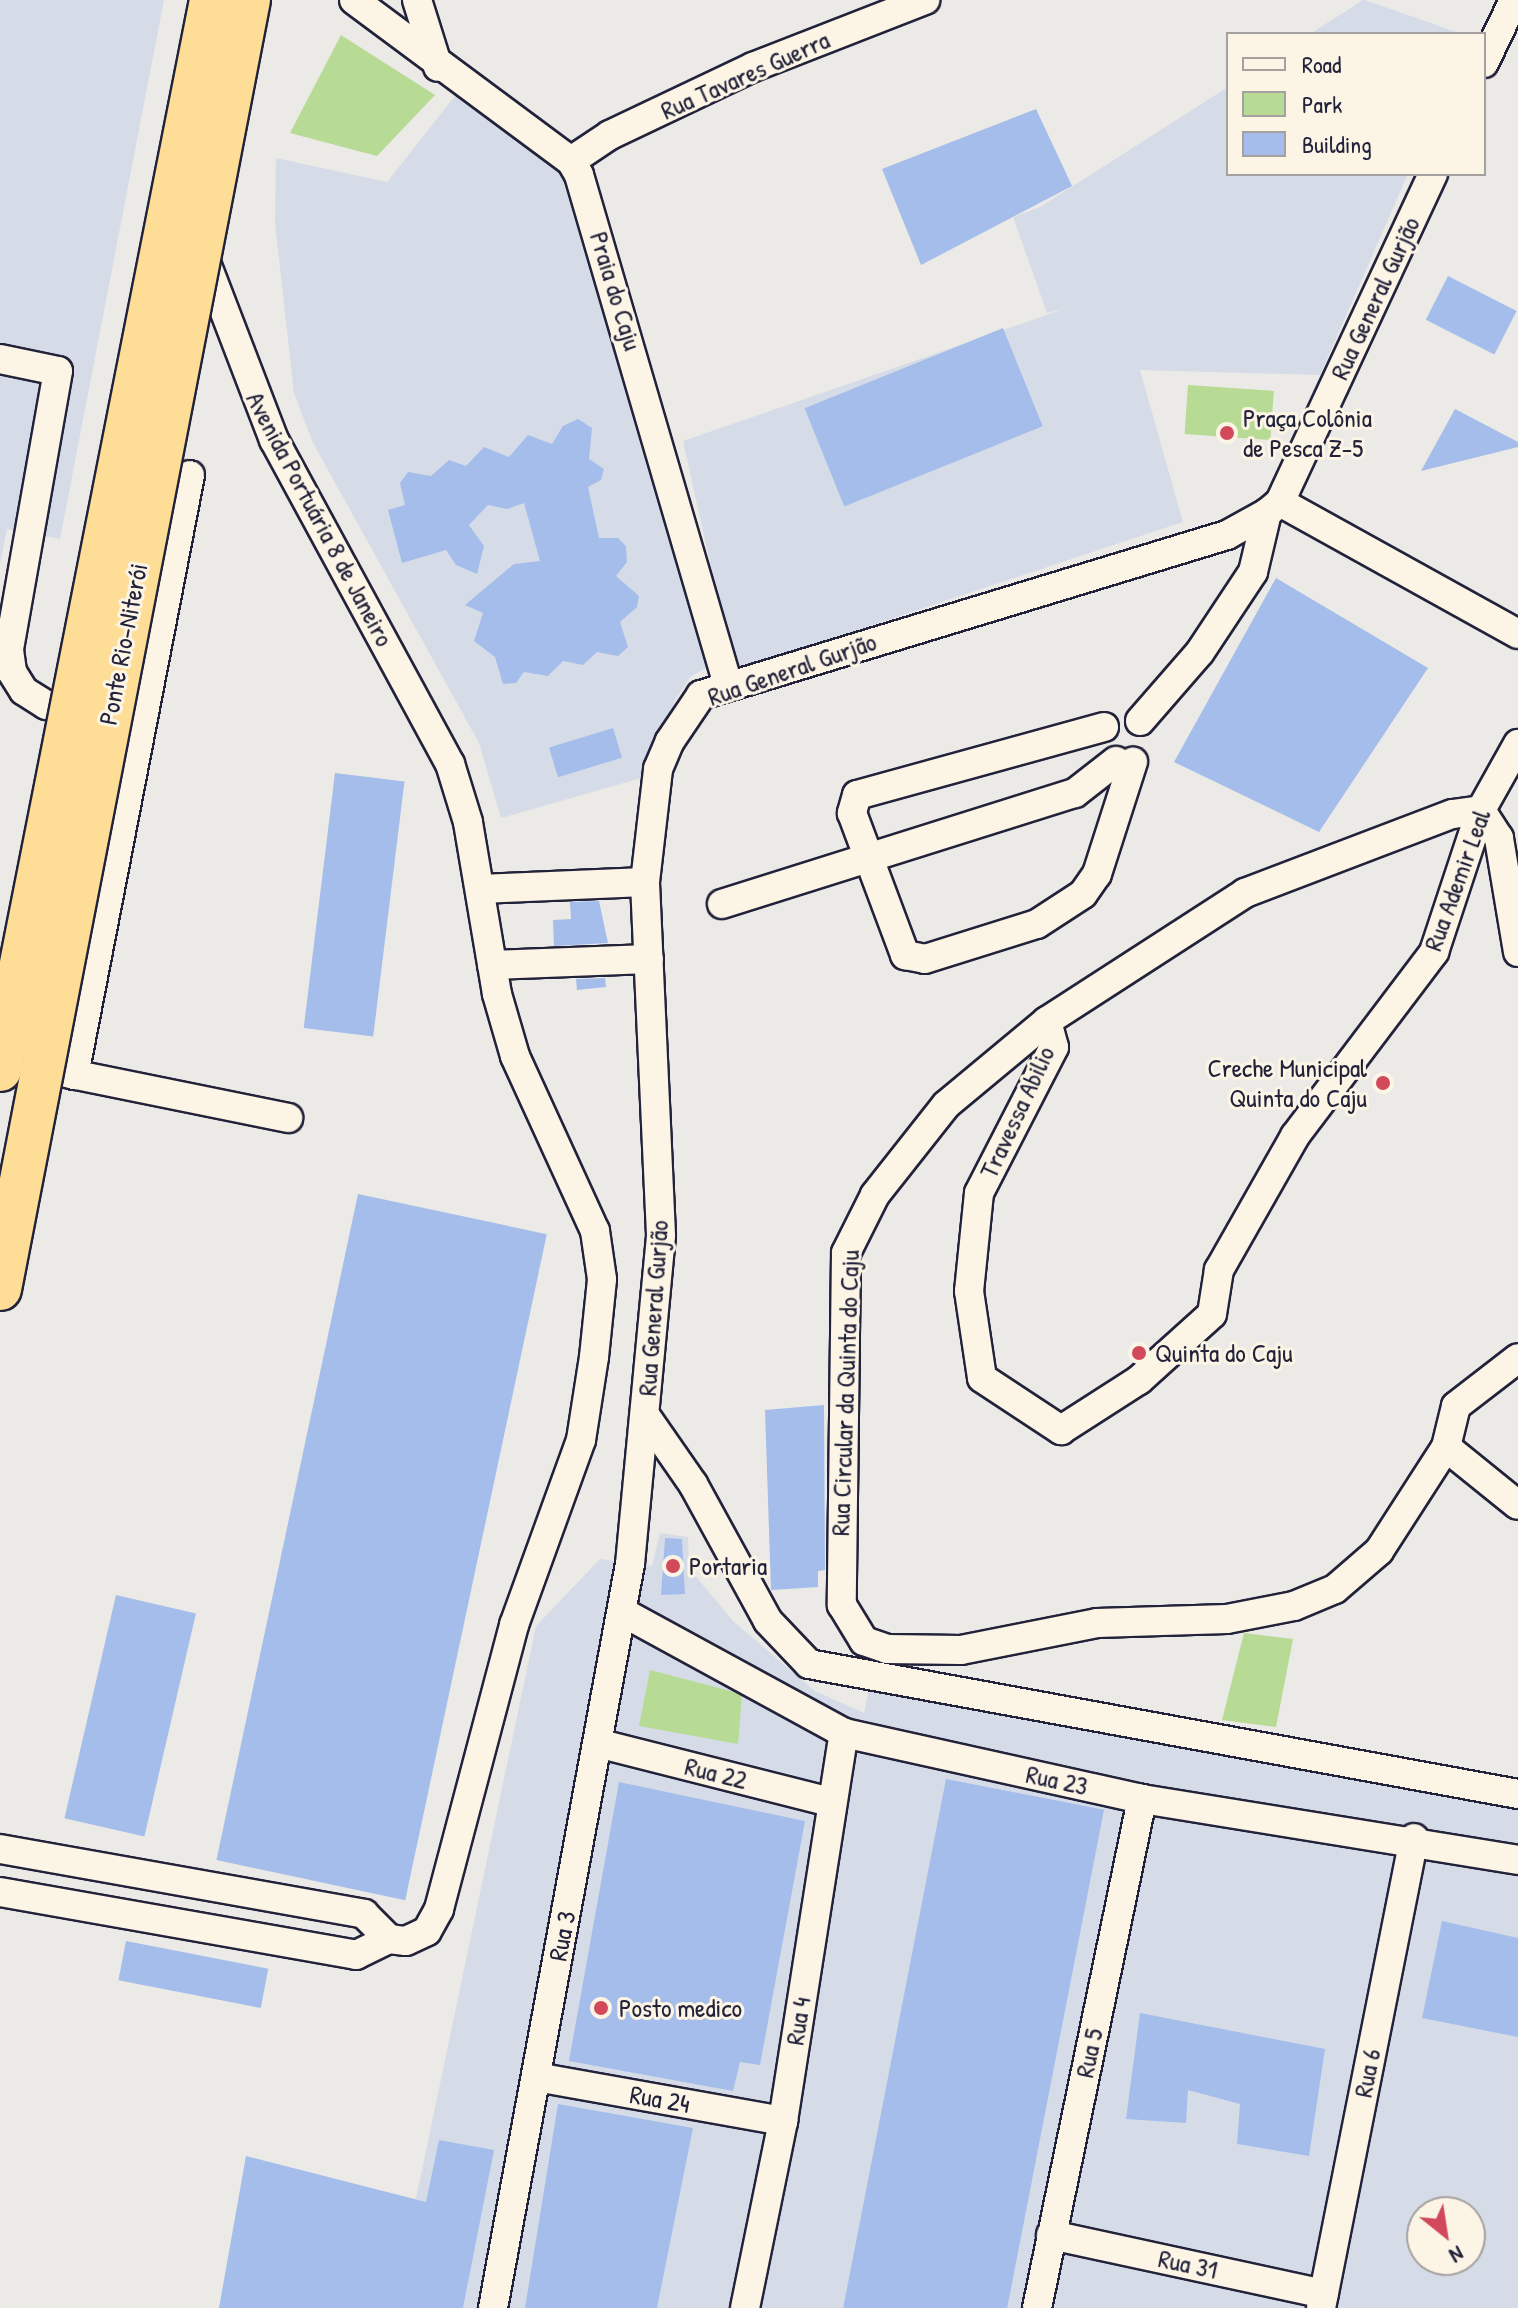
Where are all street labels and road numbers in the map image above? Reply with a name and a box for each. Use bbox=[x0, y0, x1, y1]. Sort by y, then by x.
street label: Rua Tavares Guerra bbox=[656, 24, 834, 126]
street label: Rua General Gurjão bbox=[1324, 212, 1426, 384]
street label: Praia do Caju bbox=[583, 228, 649, 354]
street label: Avenida Portuária 8 de Janeiro bbox=[240, 386, 400, 652]
street label: Ponte Rio-Niterói bbox=[92, 561, 154, 727]
street label: Rua General Gurjão bbox=[704, 626, 880, 712]
street label: Rua Ademir Leal bbox=[1417, 805, 1497, 955]
street label: Travessa Abilio bbox=[973, 1041, 1061, 1183]
street label: Rua General Gurjão bbox=[631, 1219, 675, 1397]
street label: Rua Circular da Quinta do Caju bbox=[824, 1250, 866, 1536]
street label: Rua 22 bbox=[682, 1750, 750, 1796]
street label: Rua 23 bbox=[1023, 1758, 1091, 1802]
street label: Rua 3 bbox=[542, 1908, 582, 1964]
street label: Rua 4 bbox=[779, 1995, 817, 2047]
street label: Rua 5 bbox=[1069, 2026, 1109, 2080]
street label: Rua 6 bbox=[1347, 2046, 1387, 2100]
street label: Rua 24 bbox=[628, 2078, 692, 2120]
street label: Rua 31 bbox=[1156, 2243, 1220, 2285]

